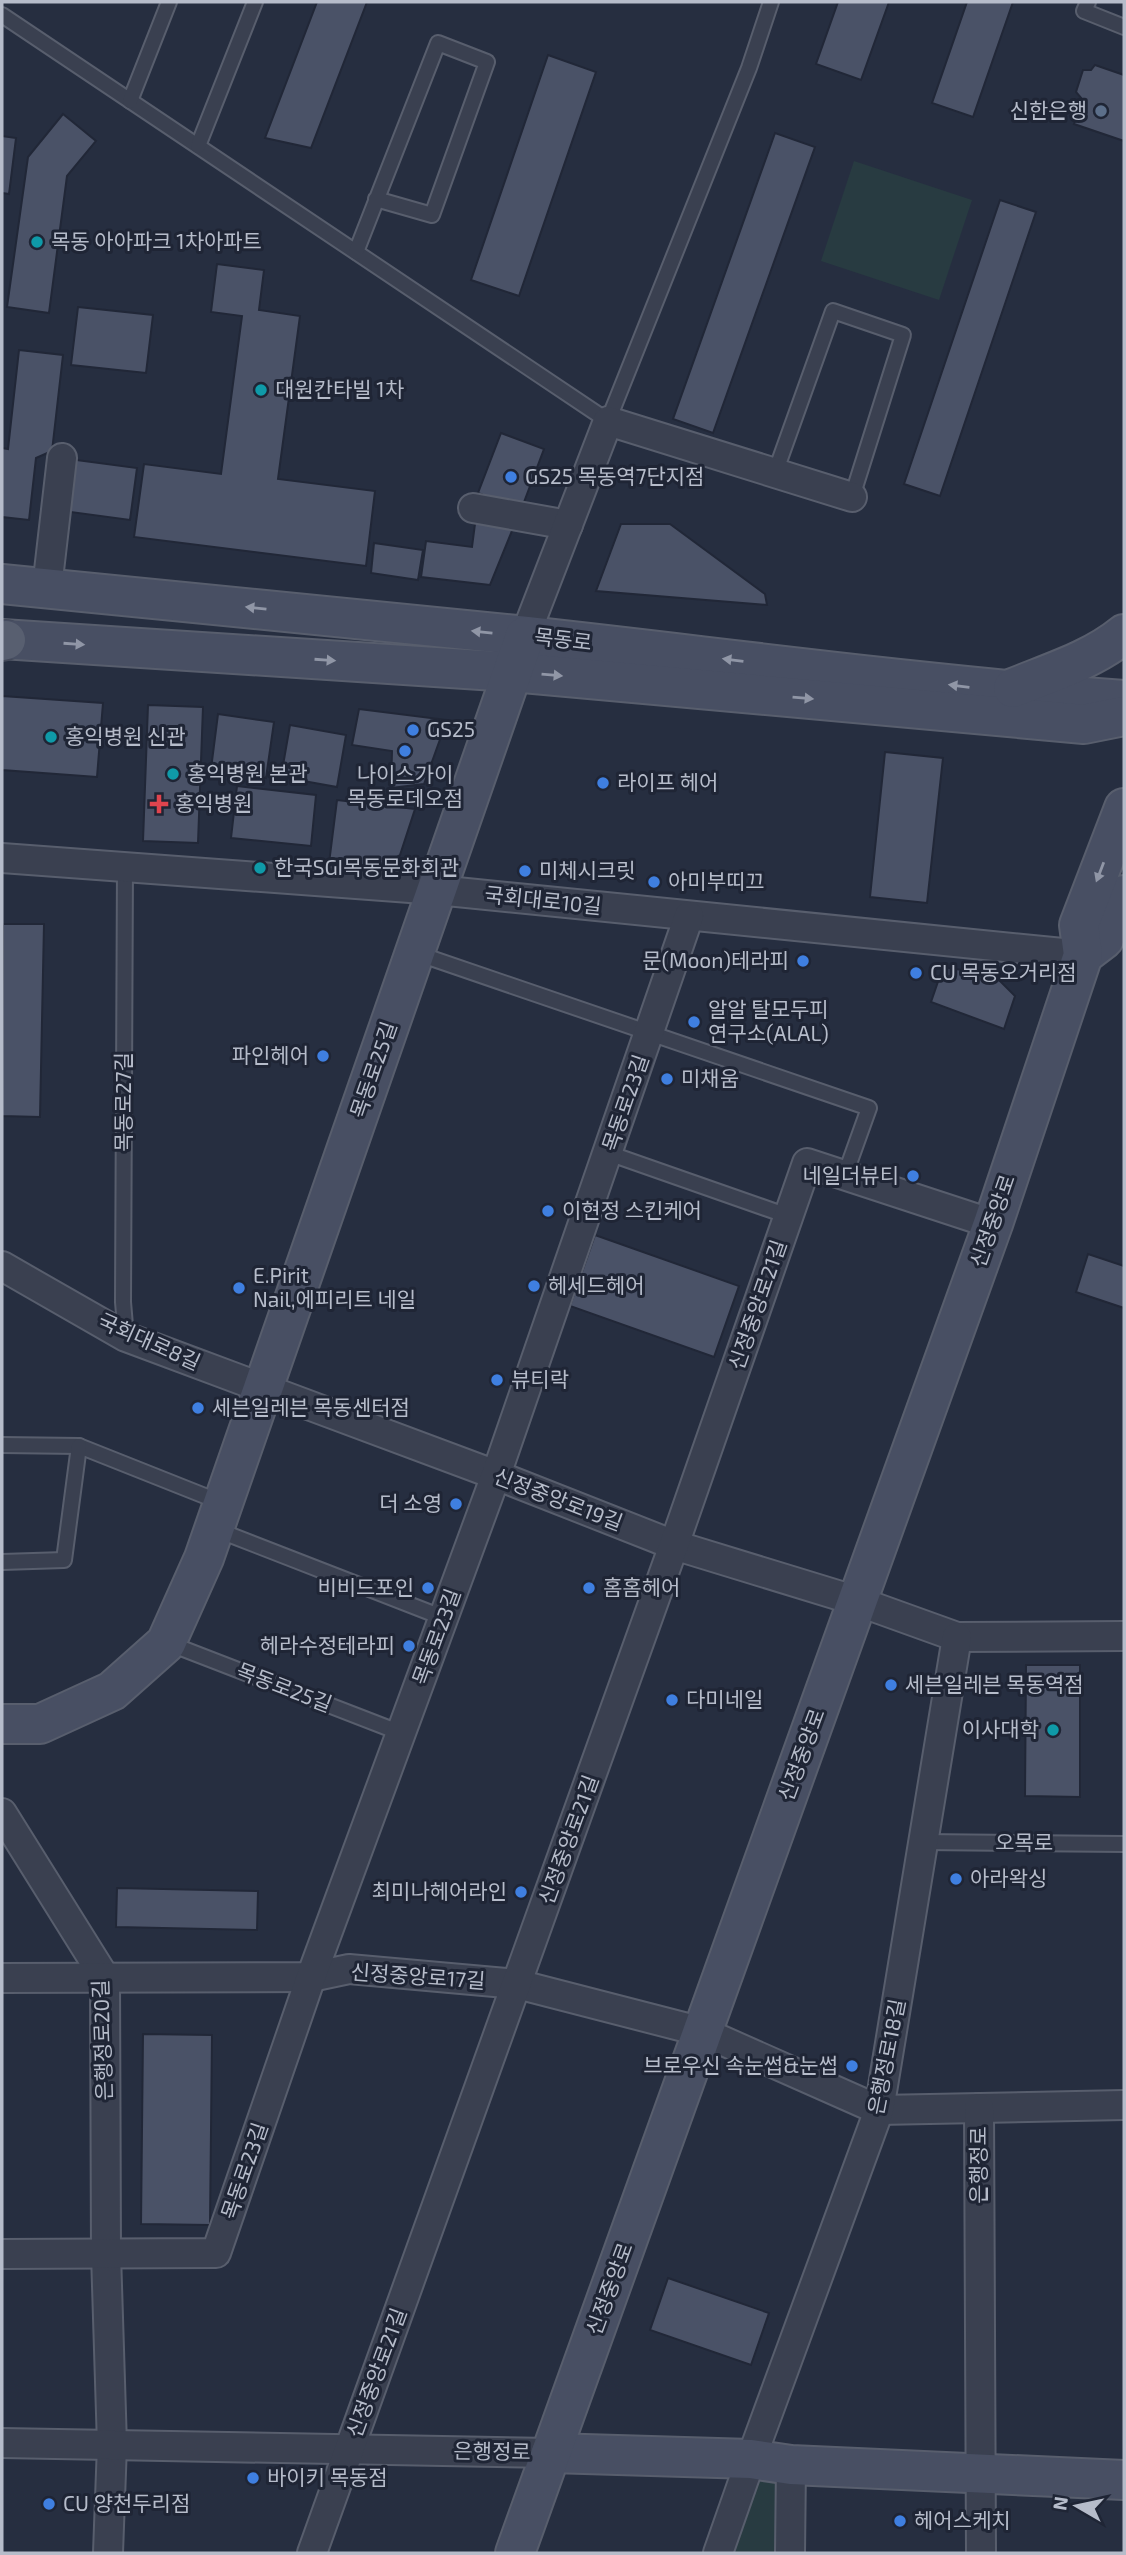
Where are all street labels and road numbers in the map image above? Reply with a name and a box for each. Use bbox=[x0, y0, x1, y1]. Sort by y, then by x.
street label: 목동로 bbox=[533, 623, 593, 654]
street label: 국회대로10길 bbox=[483, 881, 603, 918]
street label: 목동로25길 bbox=[344, 1018, 401, 1121]
street label: 목동로23길 bbox=[596, 1051, 653, 1154]
street label: 목동로27길 bbox=[110, 1052, 135, 1152]
street label: 신정중앙로 bbox=[964, 1171, 1019, 1270]
street label: 신정중앙로21길 bbox=[723, 1236, 791, 1373]
street label: 국회대로8길 bbox=[95, 1307, 205, 1374]
street label: 신정중앙로19길 bbox=[490, 1463, 627, 1535]
street label: 목동로23길 bbox=[407, 1585, 465, 1688]
street label: 목동로25길 bbox=[233, 1657, 336, 1716]
street label: 신정중앙로 bbox=[772, 1705, 829, 1804]
street label: 신정중앙로21길 bbox=[533, 1771, 603, 1908]
street label: 오목로 bbox=[995, 1829, 1053, 1854]
street label: 신정중앙로17길 bbox=[350, 1958, 486, 1993]
street label: 은행정로20길 bbox=[87, 1979, 116, 2101]
street label: 은행정로18길 bbox=[862, 1997, 909, 2117]
street label: 목동로23길 bbox=[215, 2119, 272, 2222]
street label: 은행정로 bbox=[965, 2126, 990, 2204]
street label: 신정중앙로 bbox=[580, 2239, 637, 2338]
street label: 신정중앙로21길 bbox=[341, 2304, 411, 2441]
street label: 은행정로 bbox=[453, 2437, 531, 2464]

